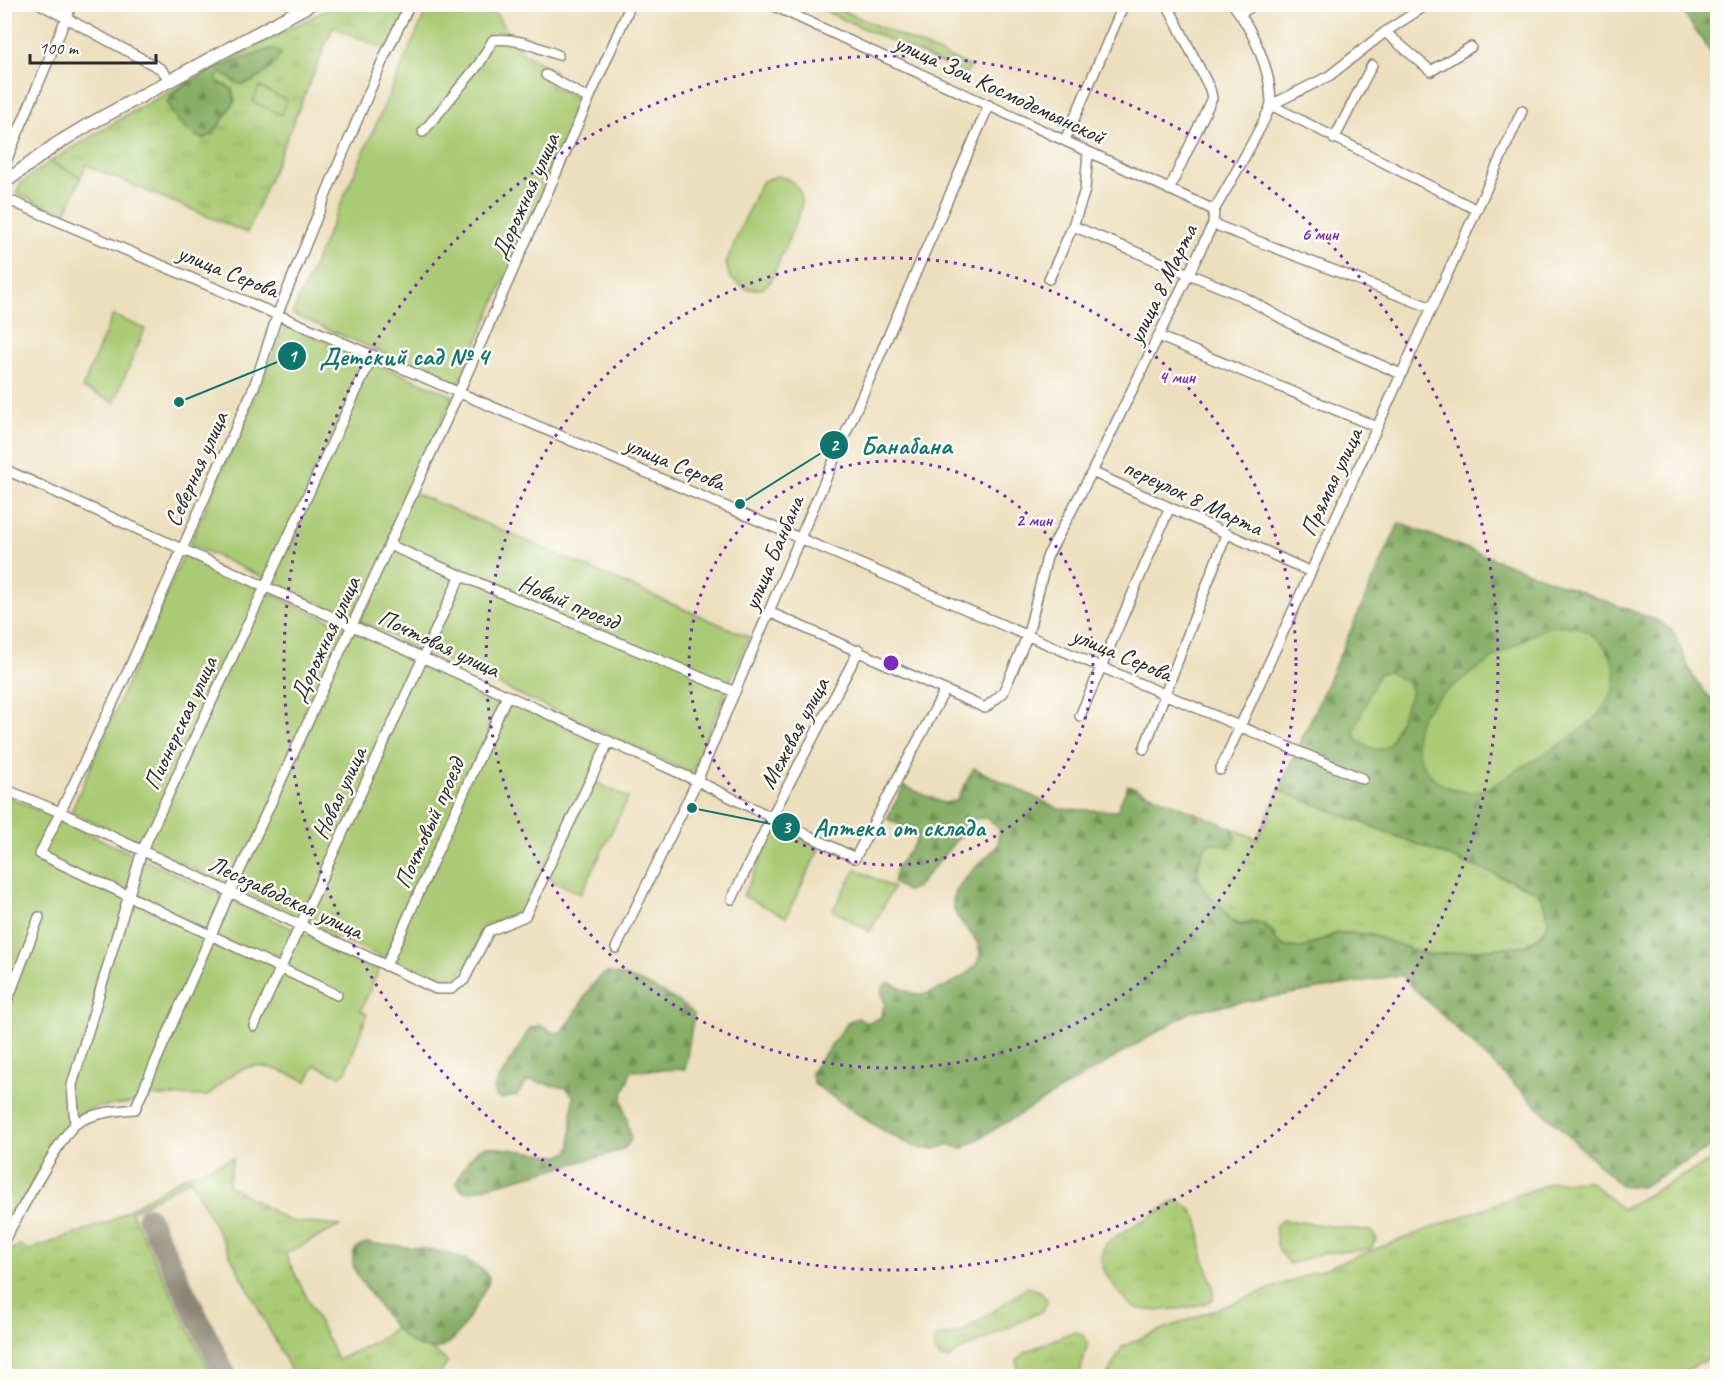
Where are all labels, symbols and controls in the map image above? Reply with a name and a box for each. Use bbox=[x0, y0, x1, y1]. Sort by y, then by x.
street label: улица Зои Космодемьянской bbox=[888, 26, 1112, 152]
scale bar bbox=[30, 27, 156, 65]
text: 100 m bbox=[39, 37, 80, 59]
street label: Дорожная улица bbox=[484, 127, 567, 264]
street label: улица 8 Марта bbox=[1119, 218, 1205, 351]
text: 6 мин bbox=[1302, 223, 1339, 245]
street label: улица Серова bbox=[171, 237, 285, 306]
callout: Детский сад № 4 bbox=[277, 334, 500, 378]
text: Детский сад № 4 bbox=[319, 340, 492, 373]
text: 1 bbox=[288, 345, 298, 367]
text: 4 мин bbox=[1159, 366, 1196, 388]
street label: Северная улица bbox=[157, 405, 235, 531]
street label: Прямая улица bbox=[1293, 421, 1370, 541]
callout: Банабана bbox=[819, 423, 964, 467]
street label: улица Серова bbox=[619, 428, 732, 498]
text: Банабана bbox=[860, 429, 954, 462]
text: 2 bbox=[830, 434, 840, 456]
street label: переулок 8 Марта bbox=[1119, 452, 1269, 543]
street label: улица Банбана bbox=[735, 489, 811, 616]
text: 2 мин bbox=[1016, 509, 1053, 531]
street label: Новый проезд bbox=[514, 567, 626, 638]
street label: Дорожная улица bbox=[283, 570, 368, 706]
street label: Почтовая улица bbox=[373, 602, 506, 685]
street label: улица Серова bbox=[1066, 619, 1179, 689]
street label: Пионерская улица bbox=[136, 650, 225, 794]
centre of rings bbox=[881, 653, 901, 673]
street label: Межевая улица bbox=[752, 671, 837, 794]
street label: Новая улица bbox=[305, 740, 374, 844]
street label: Почтовый проезд bbox=[387, 751, 472, 893]
callout: Аптека от склада bbox=[771, 805, 996, 849]
text: Аптека от склада bbox=[813, 811, 987, 844]
text: 3 bbox=[782, 816, 792, 838]
street label: Лесозаводская улица bbox=[204, 848, 370, 947]

